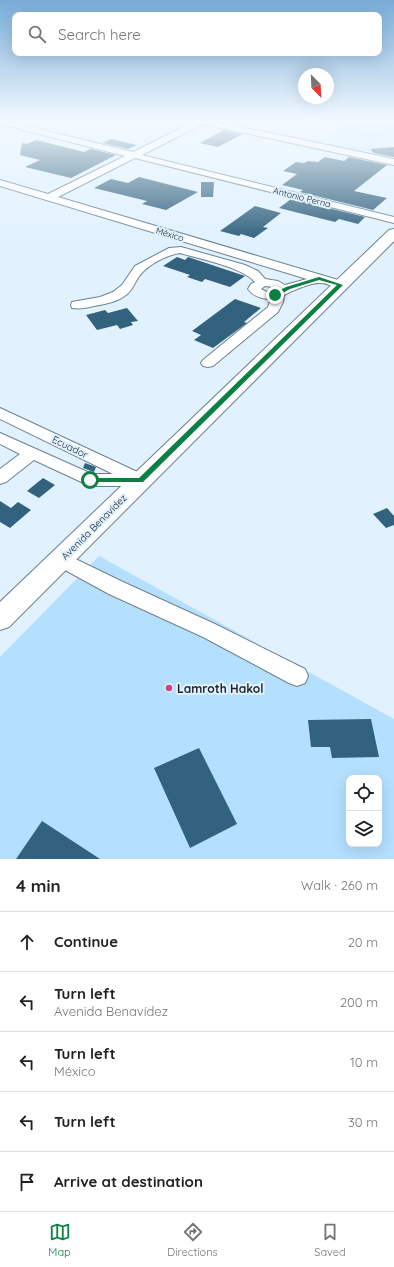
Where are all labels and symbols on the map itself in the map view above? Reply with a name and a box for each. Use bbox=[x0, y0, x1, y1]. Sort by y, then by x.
north arrow bbox=[298, 68, 334, 104]
street label: Antonio Perna bbox=[272, 185, 332, 209]
street label: México bbox=[155, 225, 185, 243]
route end bbox=[266, 286, 284, 304]
street label: Ecuador bbox=[50, 433, 90, 461]
route start bbox=[81, 471, 99, 489]
street label: Avenida Benavídez bbox=[58, 491, 130, 563]
place label: Lamroth Hakol bbox=[177, 681, 264, 696]
marker: Lamroth Hakol bbox=[164, 683, 174, 693]

